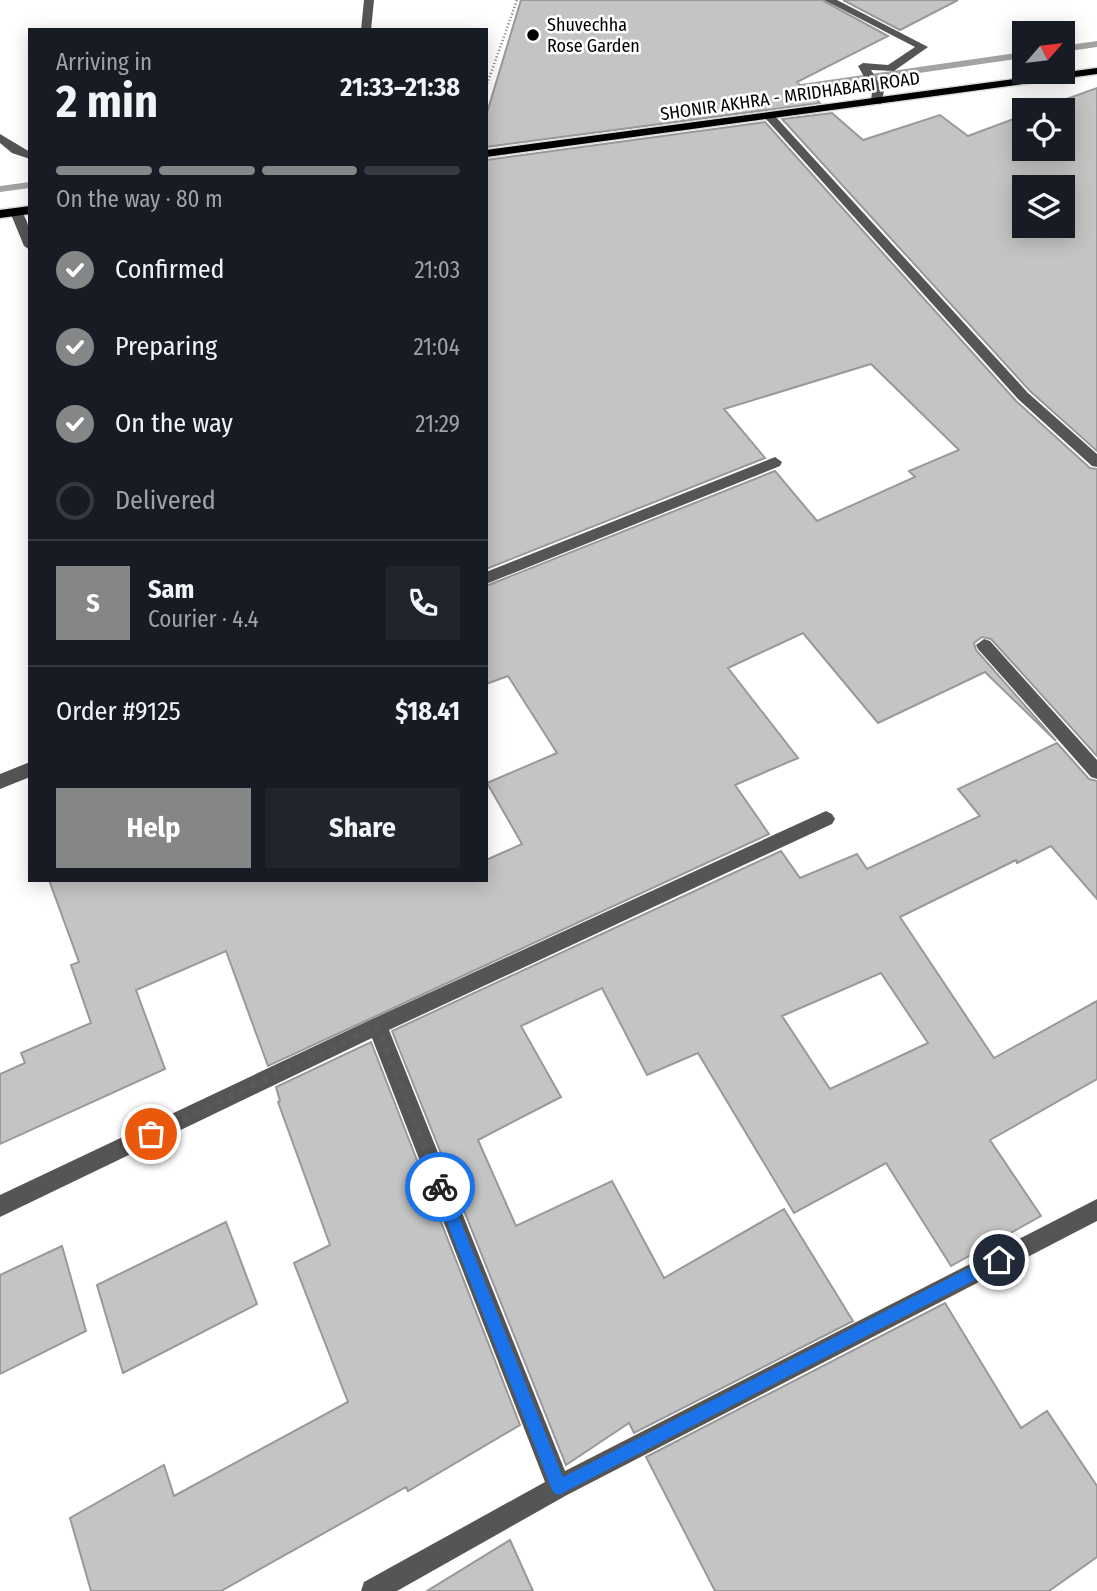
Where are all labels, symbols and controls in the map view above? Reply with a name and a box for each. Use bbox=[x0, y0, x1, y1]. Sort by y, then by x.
place label: Shuvechha Rose Garden bbox=[547, 14, 640, 57]
north arrow bbox=[1012, 21, 1074, 84]
map controls bbox=[1012, 21, 1075, 238]
marker: Shuvechha Rose Garden bbox=[525, 27, 541, 43]
text: Arriving in bbox=[56, 48, 152, 76]
street label: SHONIR AKHRA - MRIDHABARI ROAD bbox=[659, 67, 921, 125]
text: 21:33–21:38 bbox=[340, 72, 460, 103]
text: 2 min bbox=[56, 74, 158, 129]
button: locate bbox=[1012, 98, 1075, 161]
button: layers bbox=[1012, 175, 1075, 238]
text: On the way · 80 m bbox=[56, 185, 223, 213]
icon: check bbox=[56, 251, 94, 289]
text: Confirmed bbox=[115, 254, 225, 285]
text: 21:03 bbox=[414, 256, 460, 284]
icon: check bbox=[56, 328, 94, 366]
text: Preparing bbox=[115, 331, 217, 362]
text: 21:04 bbox=[413, 333, 460, 361]
icon: check bbox=[56, 405, 94, 443]
text: On the way bbox=[115, 408, 233, 439]
text: 21:29 bbox=[415, 410, 460, 438]
text: Delivered bbox=[115, 485, 216, 516]
button: phone bbox=[386, 566, 460, 640]
text: Sam bbox=[148, 574, 194, 605]
text: S bbox=[86, 588, 100, 619]
text: Courier · 4.4 bbox=[148, 605, 259, 633]
text: Order #9125 bbox=[56, 696, 181, 727]
text: $18.41 bbox=[395, 696, 460, 727]
button: Help bbox=[56, 788, 251, 868]
button: Share bbox=[265, 788, 460, 868]
pin bbox=[121, 1104, 181, 1164]
icon: bag bbox=[132, 1115, 170, 1153]
courier bbox=[405, 1152, 475, 1222]
icon: bike bbox=[421, 1168, 459, 1206]
pin bbox=[969, 1230, 1029, 1290]
icon: home bbox=[980, 1241, 1018, 1279]

